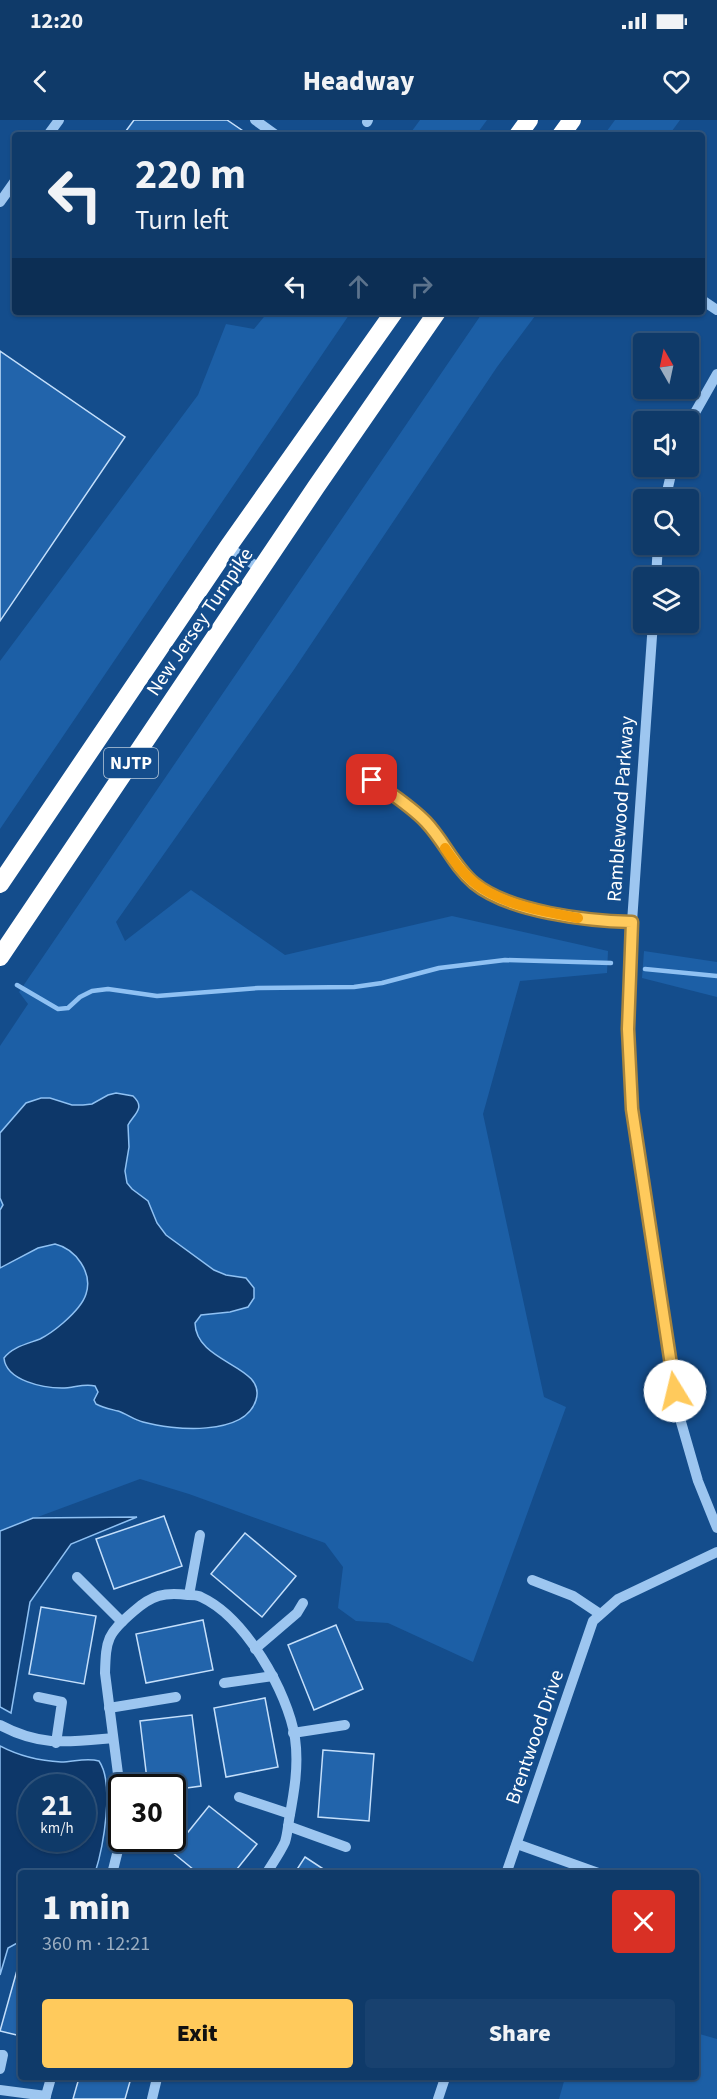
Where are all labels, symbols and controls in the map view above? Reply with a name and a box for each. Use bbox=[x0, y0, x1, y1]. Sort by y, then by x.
text: 12:20 bbox=[30, 5, 83, 37]
text: Headway bbox=[303, 62, 414, 101]
icon: back bbox=[24, 65, 57, 98]
icon: heart bbox=[660, 65, 693, 98]
text: 220 m bbox=[135, 145, 246, 205]
icon: left bbox=[36, 156, 114, 234]
text: Turn left bbox=[135, 201, 229, 240]
icon: left bbox=[279, 270, 312, 303]
icon: ahead bbox=[342, 270, 375, 303]
icon: right bbox=[405, 270, 438, 303]
north arrow bbox=[633, 333, 699, 399]
map controls bbox=[633, 333, 699, 633]
button: sound bbox=[633, 411, 699, 477]
button: search bbox=[633, 489, 699, 555]
street label: New Jersey Turnpike bbox=[140, 542, 260, 702]
button: layers bbox=[633, 567, 699, 633]
street label: Ramblewood Parkway bbox=[601, 714, 642, 903]
road number: NJTP bbox=[104, 748, 158, 778]
pin bbox=[346, 754, 397, 805]
icon: arrive bbox=[355, 763, 388, 796]
position arrow bbox=[643, 1359, 707, 1423]
street label: Brentwood Drive bbox=[499, 1666, 571, 1808]
speed limit sign: 30 bbox=[108, 1774, 186, 1852]
text: 21 bbox=[41, 1784, 73, 1827]
text: km/h bbox=[40, 1818, 74, 1839]
text: 1 min bbox=[42, 1882, 130, 1933]
button: close bbox=[612, 1890, 675, 1953]
text: 360 m · 12:21 bbox=[42, 1930, 150, 1958]
button: Exit bbox=[42, 1999, 353, 2068]
button: Share bbox=[365, 1999, 675, 2068]

